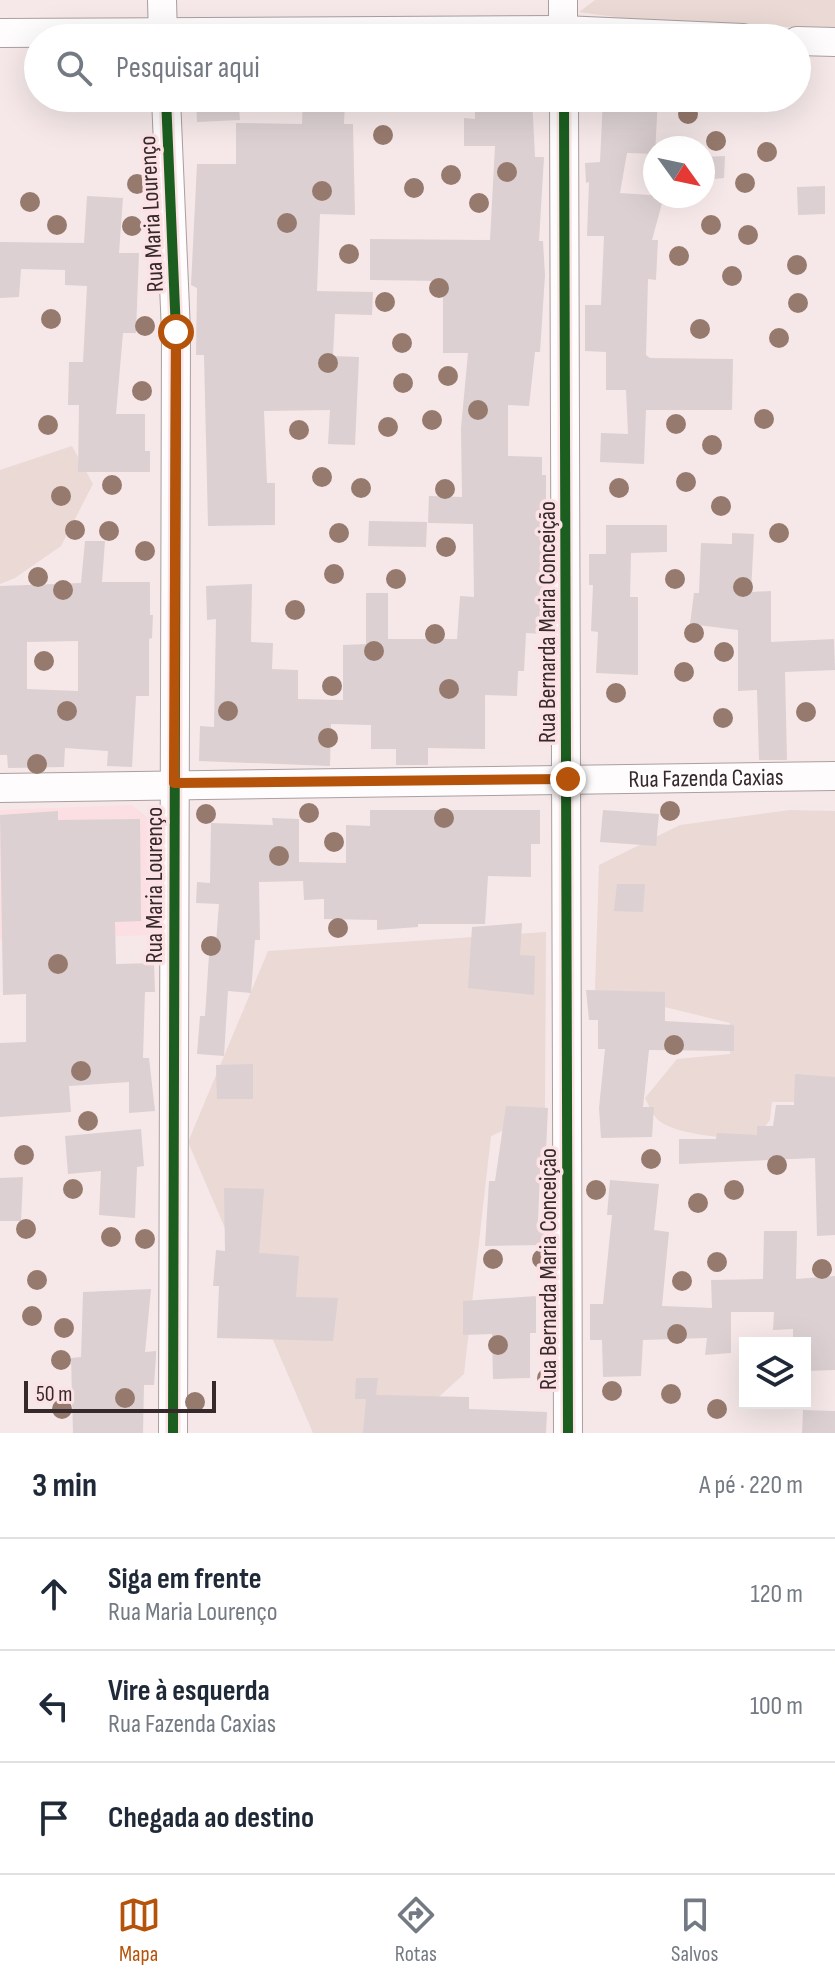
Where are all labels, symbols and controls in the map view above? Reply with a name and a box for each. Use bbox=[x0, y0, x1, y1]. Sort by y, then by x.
search box bbox=[24, 24, 811, 112]
icon: search bbox=[52, 46, 96, 90]
text: Pesquisar aqui bbox=[116, 50, 260, 86]
street label: Rua Maria Lourenço bbox=[133, 135, 170, 293]
north arrow bbox=[643, 136, 715, 208]
route start bbox=[158, 314, 194, 350]
street label: Rua Bernarda Maria Conceição bbox=[533, 501, 562, 743]
route end bbox=[550, 761, 586, 797]
street label: Rua Fazenda Caxias bbox=[628, 763, 784, 794]
street label: Rua Maria Lourenço bbox=[140, 807, 169, 963]
street label: Rua Bernarda Maria Conceição bbox=[534, 1148, 563, 1390]
map controls bbox=[739, 1337, 811, 1409]
button: layers bbox=[739, 1337, 811, 1409]
scale bar bbox=[24, 1377, 216, 1413]
text: 50 m bbox=[36, 1381, 72, 1408]
text: 3 min bbox=[32, 1465, 97, 1506]
text: A pé · 220 m bbox=[699, 1470, 803, 1501]
text: Siga em frente bbox=[108, 1561, 261, 1597]
icon: ahead bbox=[32, 1572, 76, 1616]
text: 120 m bbox=[750, 1579, 803, 1610]
text: Rua Maria Lourenço bbox=[108, 1597, 278, 1628]
text: Vire à esquerda bbox=[108, 1673, 270, 1709]
icon: left bbox=[32, 1684, 76, 1728]
text: 100 m bbox=[750, 1691, 803, 1722]
text: Rua Fazenda Caxias bbox=[108, 1709, 276, 1740]
icon: arrive bbox=[32, 1796, 76, 1840]
text: Chegada ao destino bbox=[108, 1800, 314, 1836]
tab: Mapa bbox=[117, 1893, 161, 1968]
tab: Rotas bbox=[394, 1893, 438, 1968]
tab: Salvos bbox=[671, 1893, 718, 1968]

